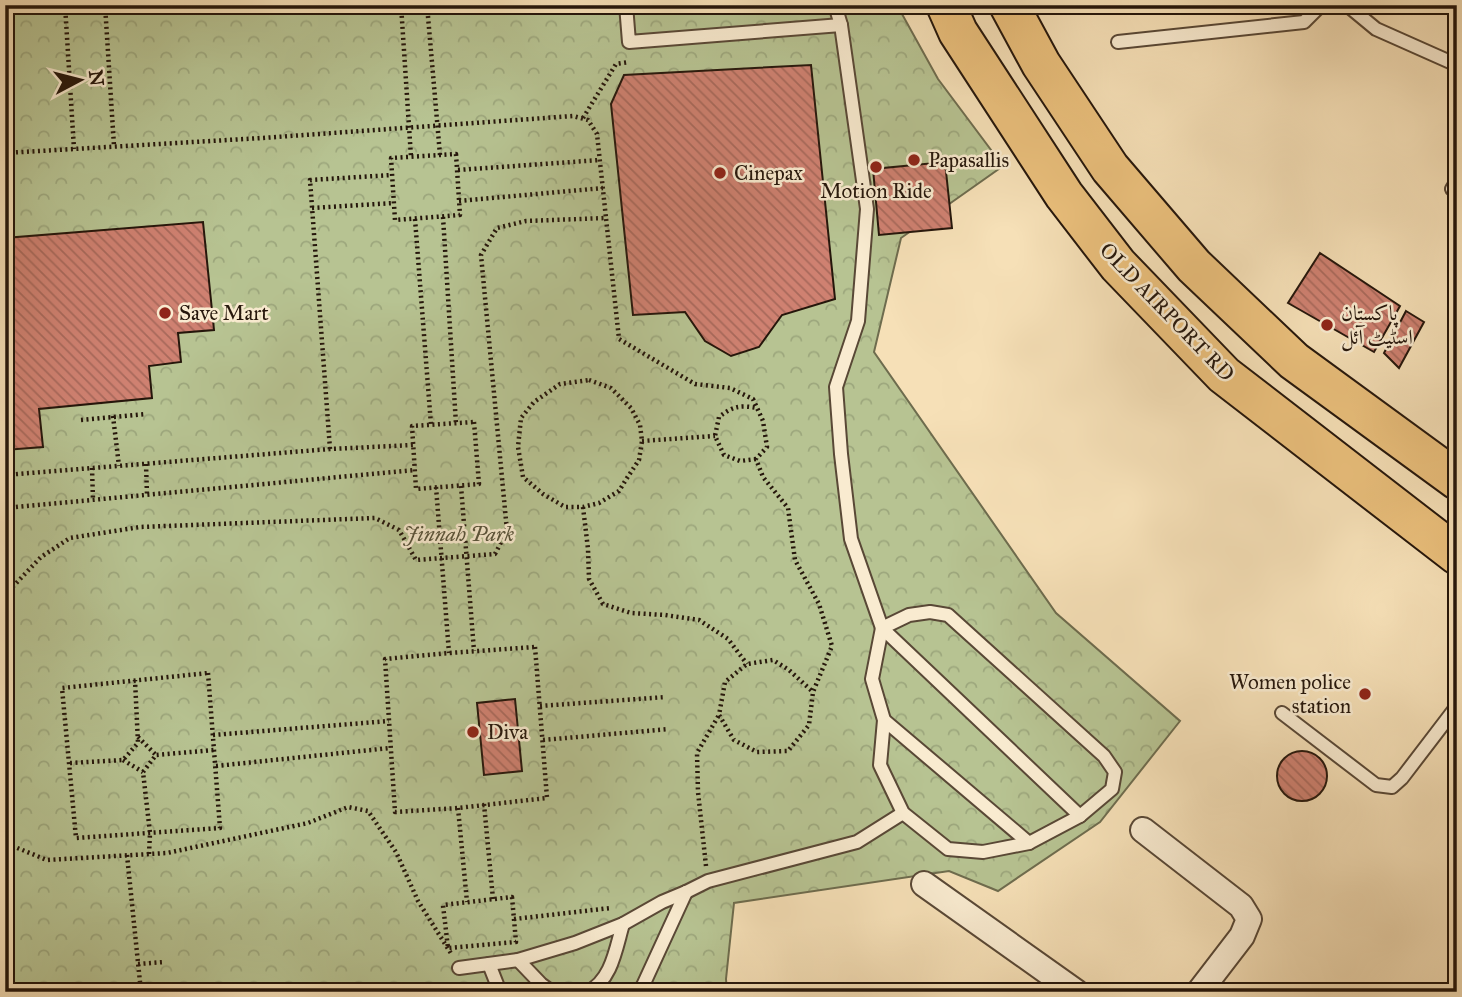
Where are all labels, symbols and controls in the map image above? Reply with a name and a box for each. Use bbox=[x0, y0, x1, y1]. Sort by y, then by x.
north arrow bbox=[46, 46, 116, 116]
text: N bbox=[84, 69, 109, 87]
place label: Papasallis bbox=[928, 147, 1009, 173]
marker: Papasallis bbox=[906, 152, 922, 168]
marker: Motion Ride bbox=[868, 159, 884, 175]
place label: Cinepax bbox=[734, 160, 804, 186]
marker: Cinepax bbox=[712, 165, 728, 181]
place label: Motion Ride bbox=[820, 178, 932, 204]
street label: OLD AIRPORT RD bbox=[1094, 237, 1240, 387]
place label: Save Mart bbox=[179, 300, 269, 326]
place label: پاکستان اسٹیٹ آئل bbox=[1341, 300, 1413, 352]
marker: Save Mart bbox=[157, 305, 173, 321]
marker: پاکستان اسٹیٹ آئل bbox=[1319, 317, 1335, 333]
park label: Jinnah Park bbox=[403, 521, 515, 547]
place label: Women police station bbox=[1229, 669, 1351, 719]
marker: Women police station bbox=[1357, 686, 1373, 702]
place label: Diva bbox=[487, 719, 528, 745]
marker: Diva bbox=[465, 724, 481, 740]

